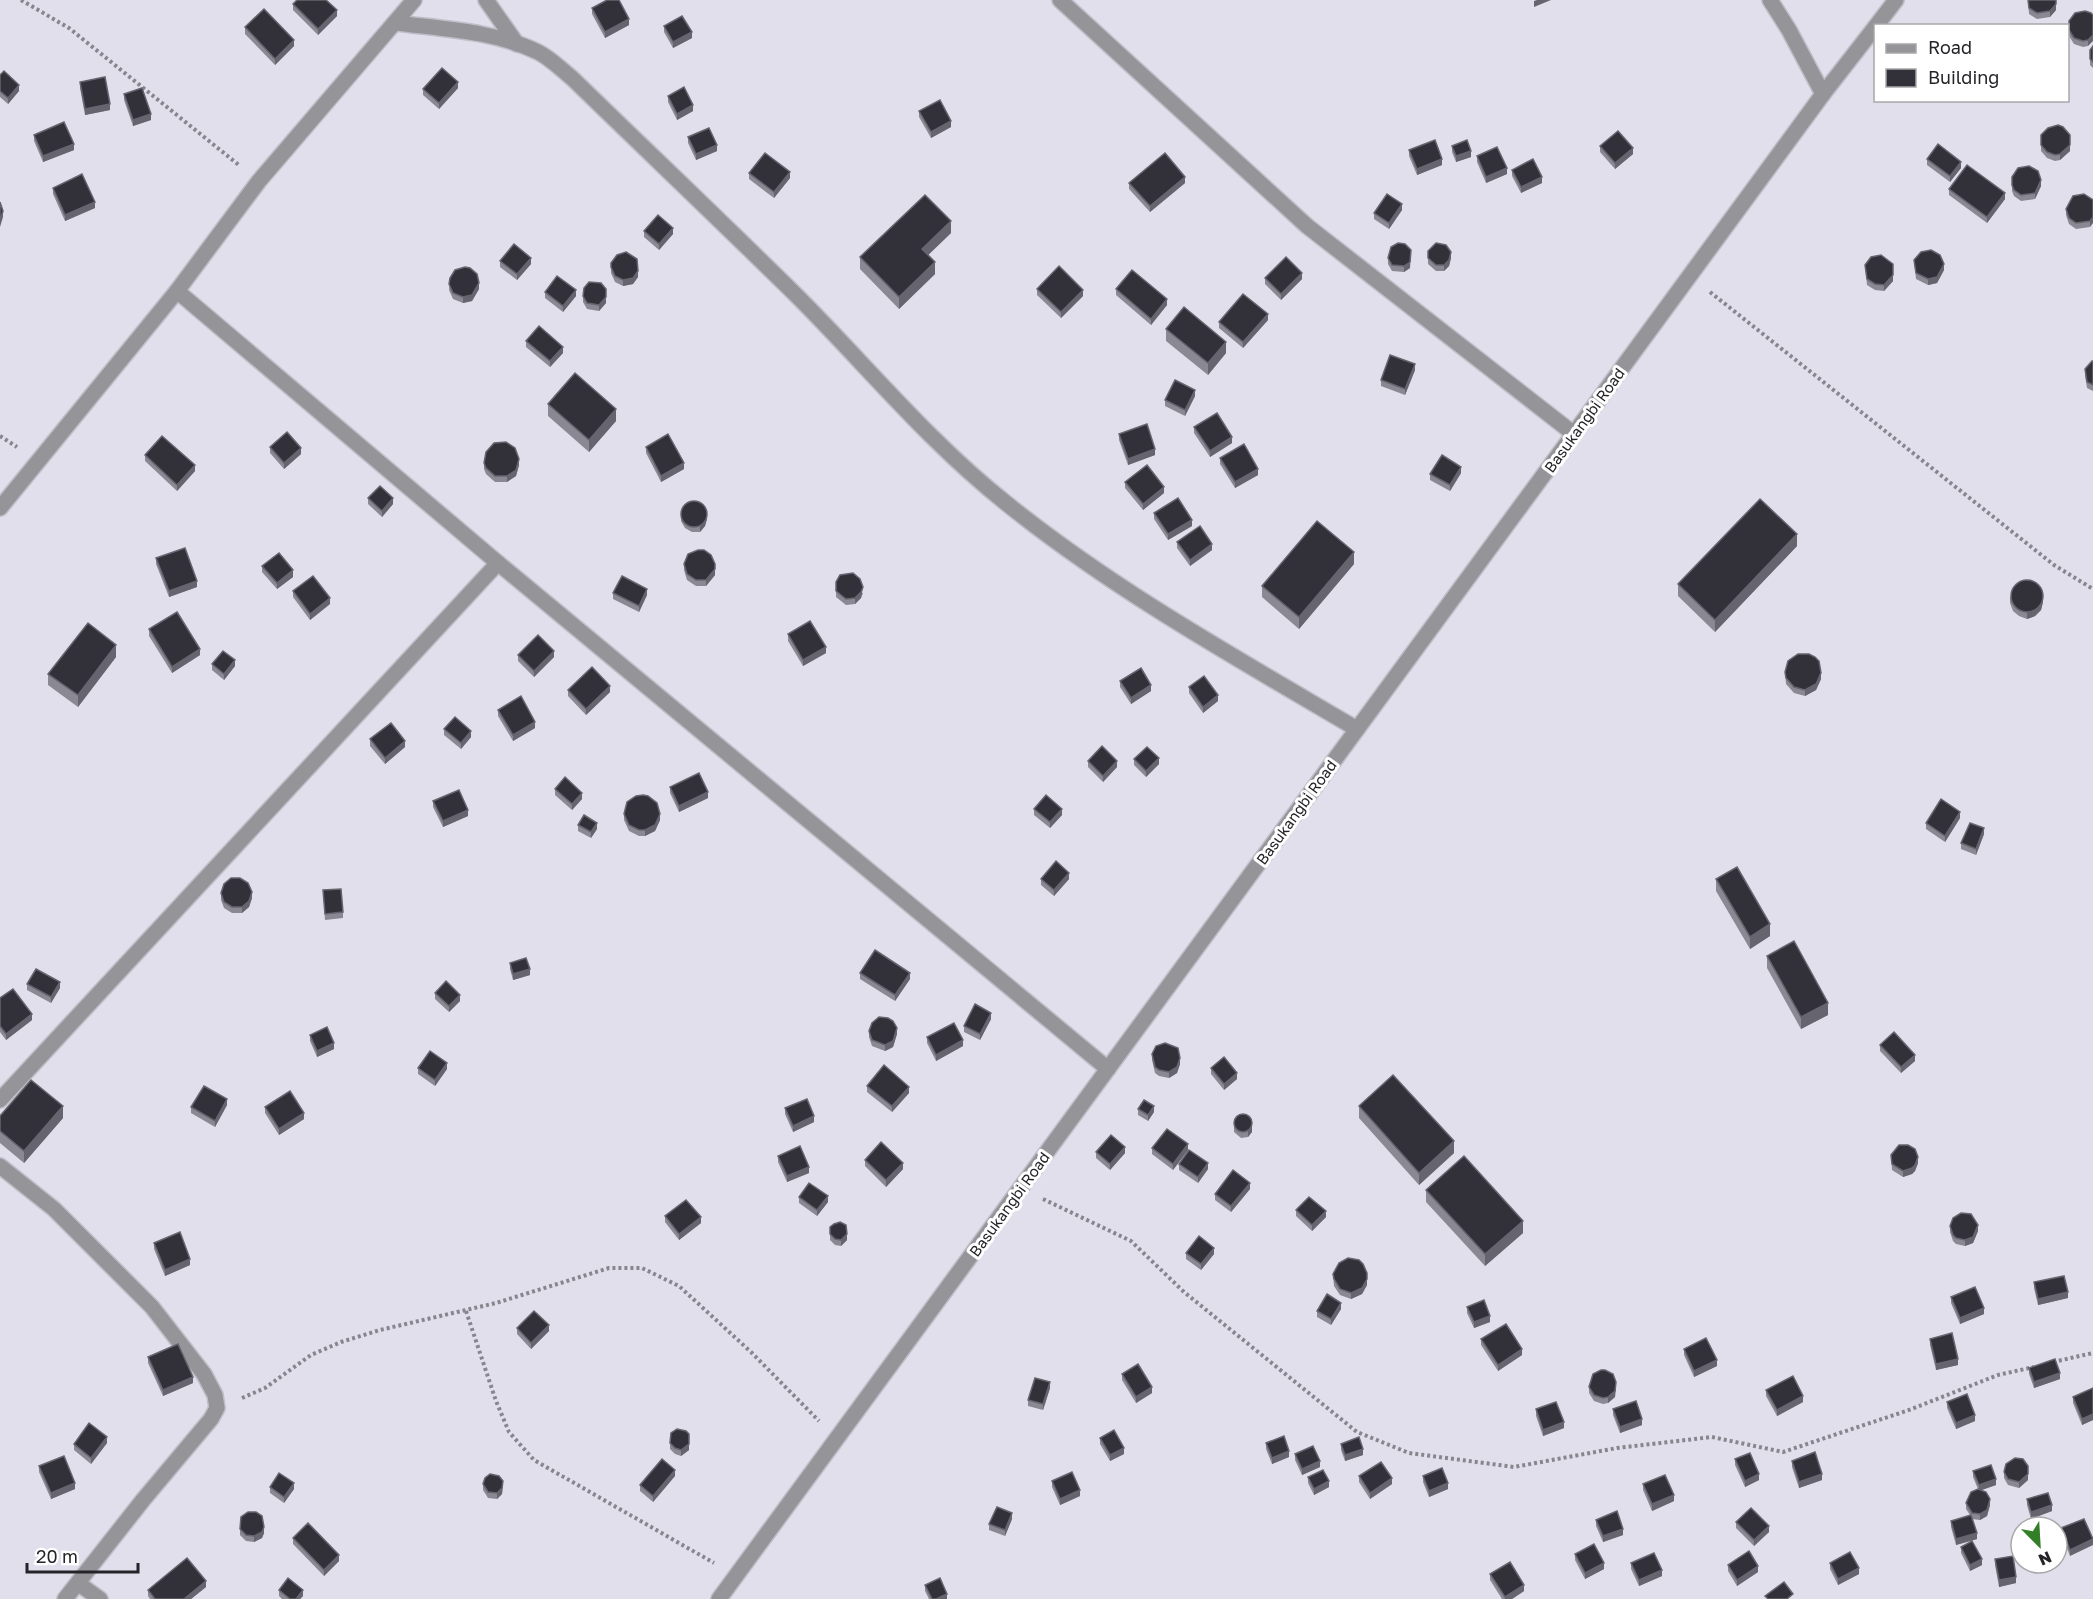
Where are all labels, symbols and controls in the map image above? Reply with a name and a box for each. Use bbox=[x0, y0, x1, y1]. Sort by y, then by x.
legend bbox=[1874, 24, 2069, 102]
text: Road bbox=[1928, 36, 1972, 58]
text: Building bbox=[1928, 66, 1999, 88]
street label: Basukangbi Road bbox=[1540, 364, 1628, 476]
street label: Basukangbi Road bbox=[1252, 756, 1340, 868]
street label: Basukangbi Road bbox=[965, 1148, 1053, 1260]
north arrow bbox=[2009, 1515, 2069, 1575]
scale bar bbox=[27, 1536, 138, 1574]
text: 20 m bbox=[36, 1545, 78, 1567]
text: N bbox=[2035, 1547, 2055, 1570]

